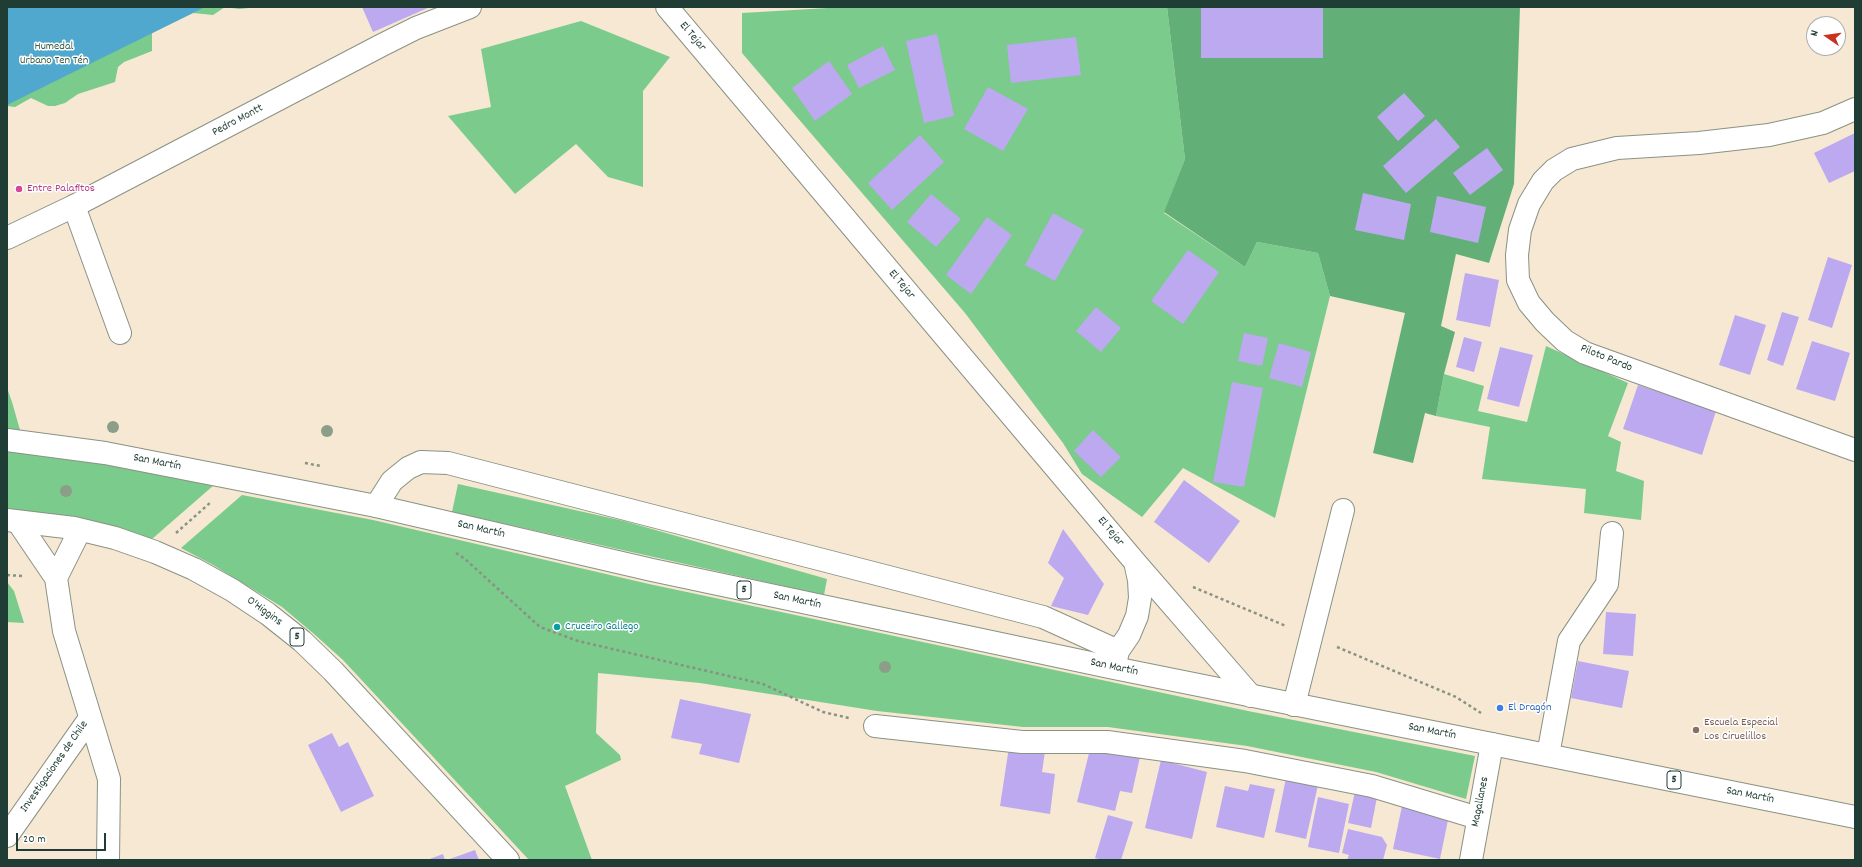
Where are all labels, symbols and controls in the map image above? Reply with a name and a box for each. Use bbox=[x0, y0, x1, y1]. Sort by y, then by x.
north arrow bbox=[1806, 16, 1846, 56]
street label: El Tejar bbox=[675, 19, 709, 55]
text: N bbox=[1807, 29, 1824, 38]
park label: Humedal Urbano Ten Tén bbox=[20, 40, 88, 68]
street label: Pedro Montt bbox=[210, 102, 266, 140]
place label: Entre Palafitos bbox=[27, 182, 95, 196]
marker: Entre Palafitos bbox=[14, 184, 24, 194]
street label: El Tejar bbox=[884, 267, 918, 303]
street label: Piloto Pardo bbox=[1578, 342, 1634, 376]
street label: San Martín bbox=[132, 451, 182, 475]
street label: El Tejar bbox=[1093, 514, 1127, 550]
street label: San Martín bbox=[456, 518, 506, 542]
road number: 5 bbox=[737, 581, 751, 599]
street label: San Martín bbox=[772, 589, 822, 613]
street label: O'Higgins bbox=[243, 594, 285, 630]
place label: Cruceiro Gallego bbox=[565, 620, 639, 634]
marker: Cruceiro Gallego bbox=[552, 622, 562, 632]
road number: 5 bbox=[290, 628, 304, 646]
street label: San Martín bbox=[1089, 656, 1139, 680]
place label: El Dragón bbox=[1508, 701, 1551, 715]
marker: El Dragón bbox=[1495, 703, 1505, 713]
place label: Escuela Especial Los Ciruelillos bbox=[1704, 716, 1778, 744]
street label: Investigaciones de Chile bbox=[18, 718, 92, 816]
street label: San Martín bbox=[1407, 720, 1457, 744]
marker: Escuela Especial Los Ciruelillos bbox=[1691, 725, 1701, 735]
road number: 5 bbox=[1667, 771, 1681, 789]
street label: Magallanes bbox=[1469, 776, 1493, 828]
street label: San Martín bbox=[1725, 784, 1775, 808]
scale bar bbox=[18, 825, 108, 851]
text: 20 m bbox=[23, 831, 46, 848]

